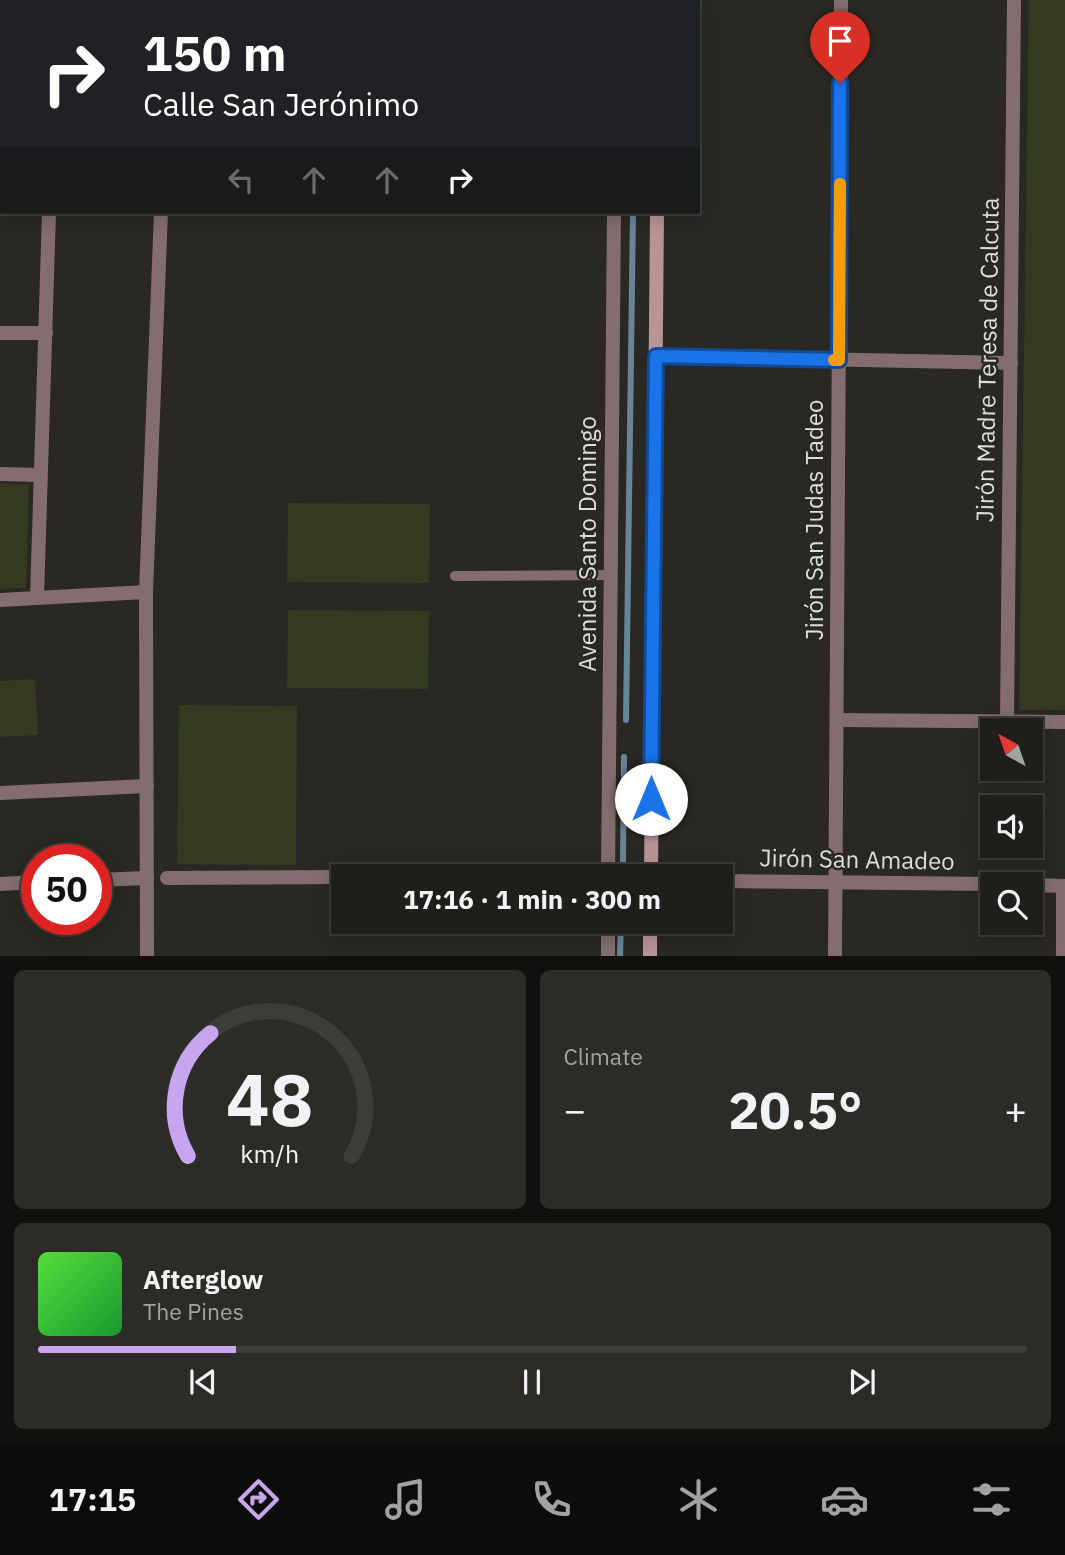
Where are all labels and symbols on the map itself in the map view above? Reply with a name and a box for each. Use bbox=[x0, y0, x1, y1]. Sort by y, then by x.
pin bbox=[810, 11, 870, 83]
street label: Jirón Madre Teresa de Calcuta bbox=[968, 197, 1006, 523]
street label: Jirón San Judas Tadeo bbox=[798, 399, 830, 641]
street label: Avenida Santo Domingo bbox=[571, 416, 603, 672]
north arrow bbox=[980, 718, 1043, 780]
position arrow bbox=[614, 762, 688, 836]
street label: Jirón San Amadeo bbox=[759, 841, 955, 877]
speed limit sign: 50 bbox=[21, 844, 112, 935]

